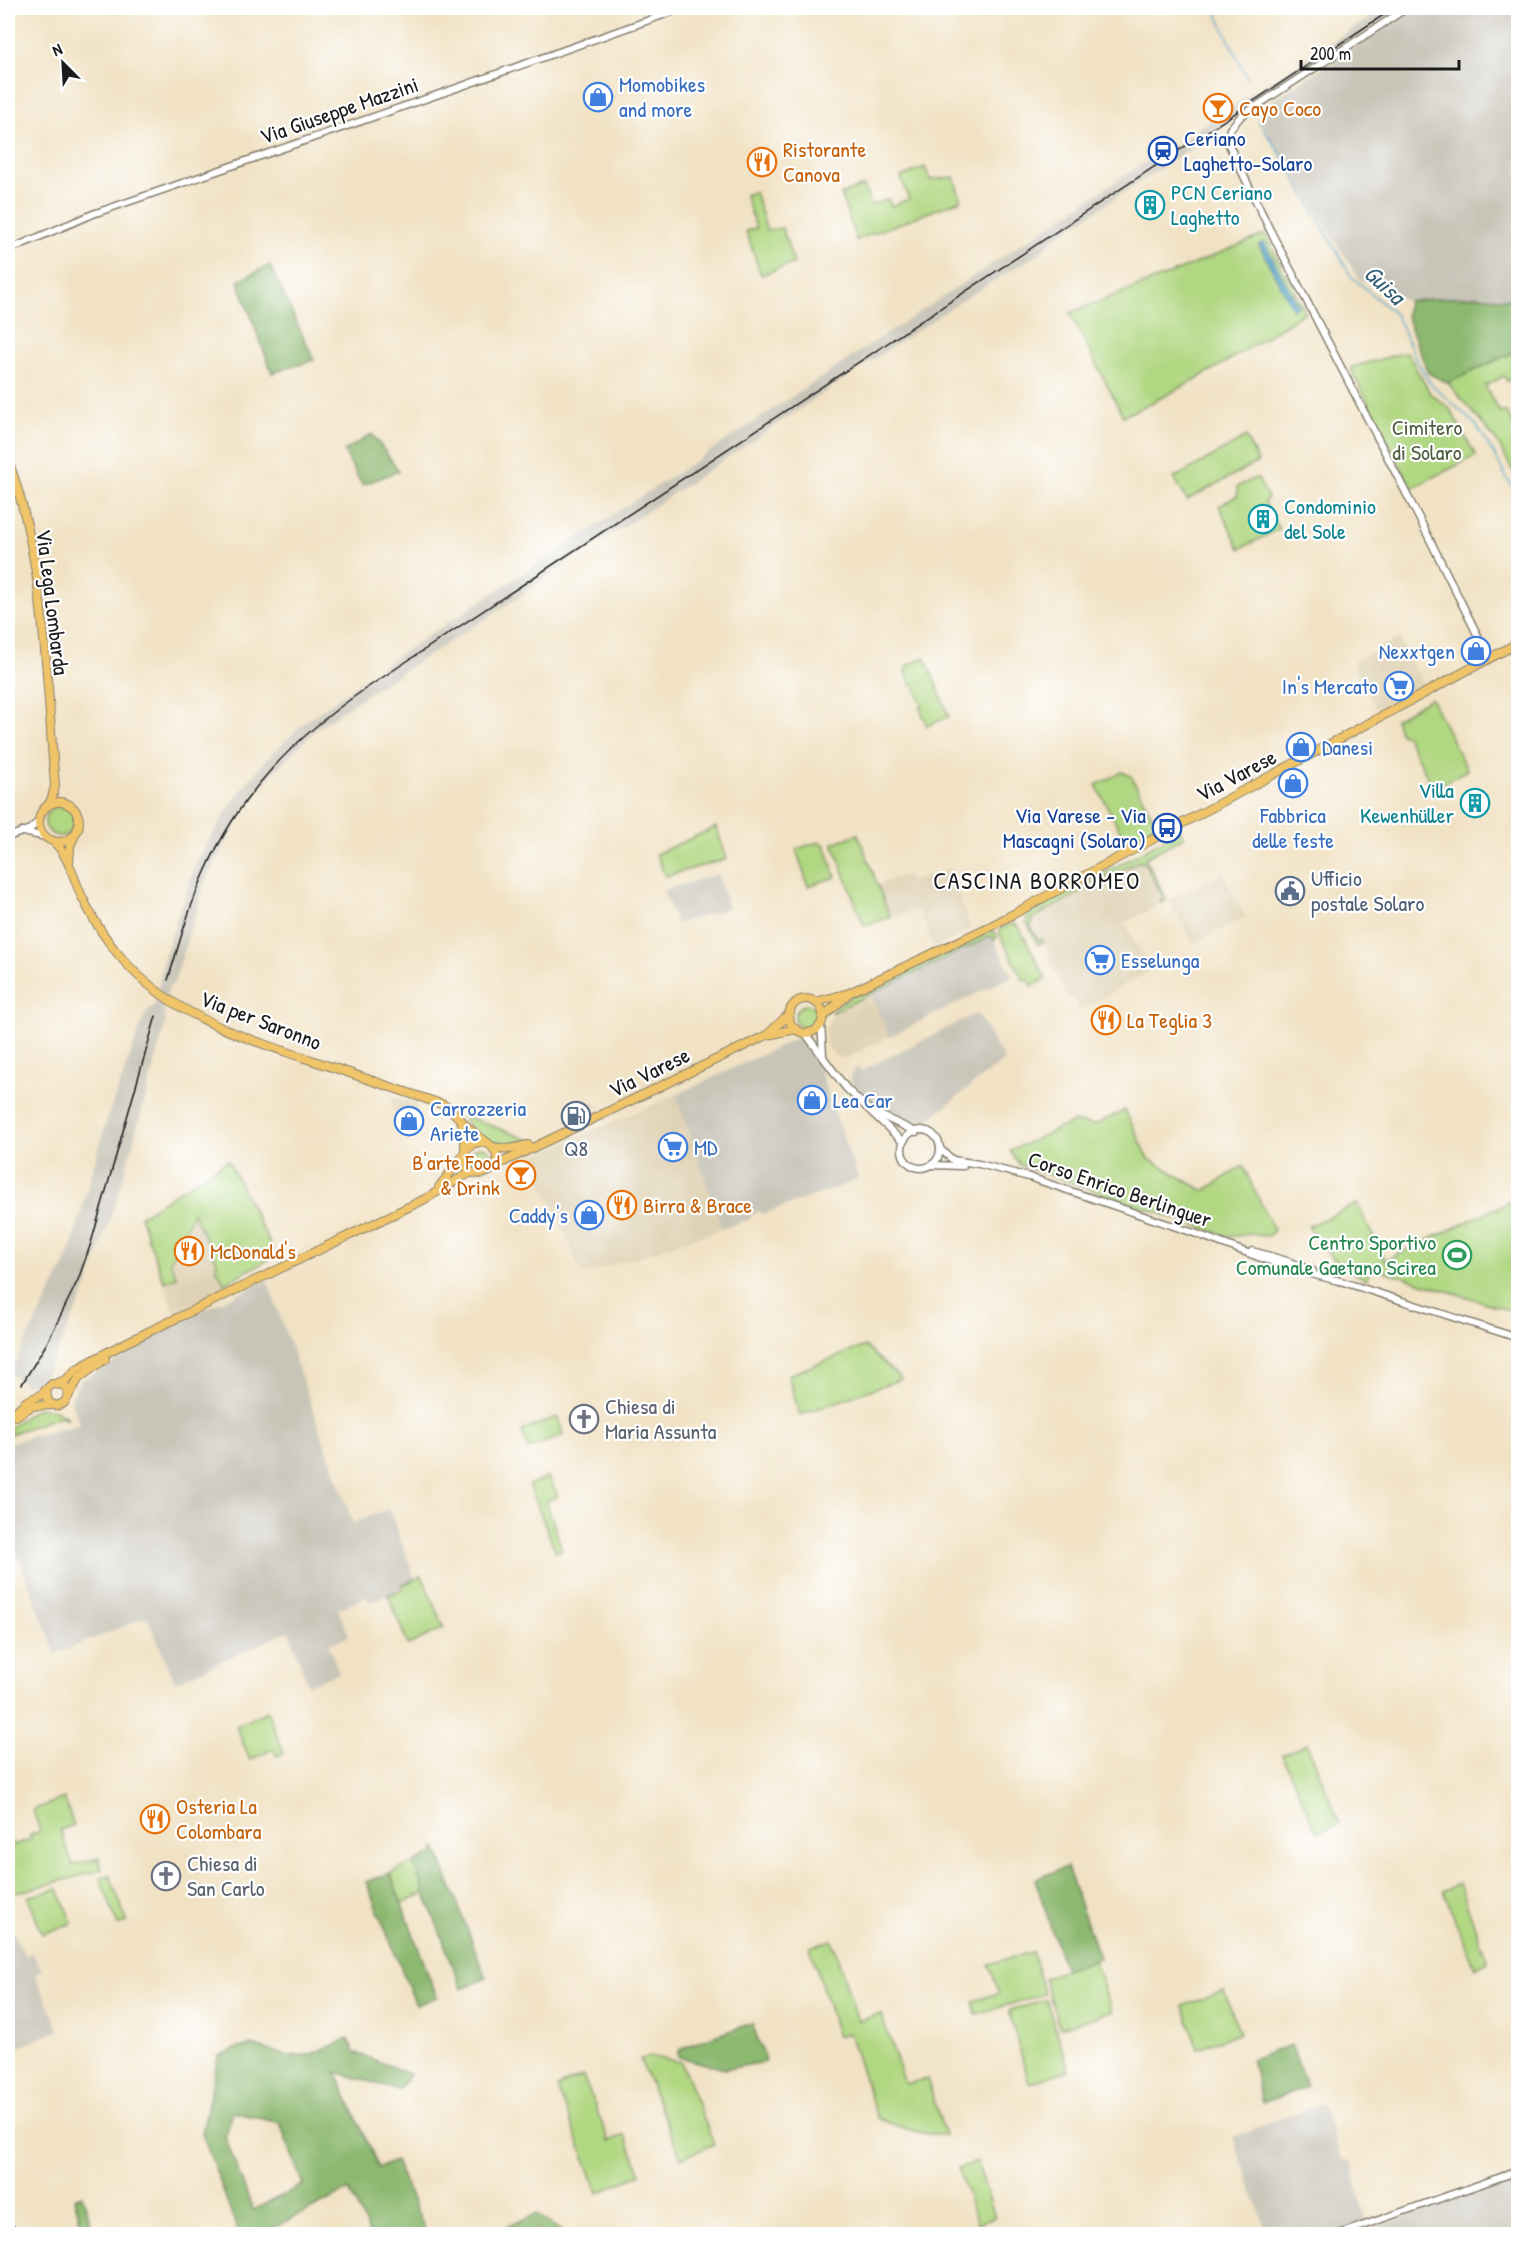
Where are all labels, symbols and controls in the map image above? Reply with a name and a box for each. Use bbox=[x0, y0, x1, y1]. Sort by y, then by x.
north arrow bbox=[33, 33, 93, 93]
scale bar bbox=[1301, 33, 1458, 71]
text: N bbox=[49, 37, 66, 61]
text: 200 m bbox=[1310, 41, 1351, 66]
street label: Via Giuseppe Mazzini bbox=[256, 69, 422, 151]
place label: Momobikes and more bbox=[619, 69, 705, 124]
shop icon: Momobikes and more bbox=[582, 81, 614, 113]
bar icon: Cayo Coco bbox=[1202, 92, 1234, 124]
place label: Cayo Coco bbox=[1239, 93, 1321, 123]
place label: Ceriano Laghetto-Solaro bbox=[1184, 123, 1312, 178]
place label: Ristorante Canova bbox=[783, 134, 866, 189]
station icon: Ceriano Laghetto-Solaro bbox=[1147, 135, 1179, 167]
restaurant icon: Ristorante Canova bbox=[746, 146, 778, 178]
place label: PCN Ceriano Laghetto bbox=[1171, 177, 1272, 232]
building icon: PCN Ceriano Laghetto bbox=[1134, 189, 1166, 221]
water label: Guisa bbox=[1358, 257, 1414, 313]
park label: Cimitero di Solaro bbox=[1392, 412, 1462, 467]
place label: Condominio del Sole bbox=[1284, 491, 1376, 546]
building icon: Condominio del Sole bbox=[1247, 503, 1279, 535]
street label: Via Lega Lombarda bbox=[29, 527, 77, 677]
shop icon: Nexxtgen bbox=[1460, 635, 1492, 667]
place label: Nexxtgen bbox=[1379, 636, 1455, 666]
supermarket icon: In's Mercato bbox=[1383, 670, 1415, 702]
place label: In's Mercato bbox=[1282, 671, 1378, 701]
shop icon: Danesi bbox=[1285, 731, 1317, 763]
place label: Danesi bbox=[1322, 732, 1373, 762]
street label: Via Varese bbox=[1191, 741, 1281, 809]
shop icon: Fabbrica delle feste bbox=[1277, 767, 1309, 799]
place label: Villa Kewenhüller bbox=[1360, 775, 1455, 830]
building icon: Villa Kewenhüller bbox=[1459, 787, 1491, 819]
place label: Via Varese - Via Mascagni (Solaro) bbox=[1003, 800, 1146, 855]
place label: Fabbrica delle feste bbox=[1252, 800, 1334, 855]
bus stop icon: Via Varese - Via Mascagni (Solaro) bbox=[1151, 812, 1183, 844]
place label: Ufficio postale Solaro bbox=[1311, 863, 1425, 918]
district label: CASCINA BORROMEO bbox=[933, 864, 1141, 896]
public building icon: Ufficio postale Solaro bbox=[1274, 875, 1306, 907]
supermarket icon: Esselunga bbox=[1084, 944, 1116, 976]
place label: Esselunga bbox=[1121, 945, 1200, 975]
street label: Via per Saronno bbox=[196, 983, 326, 1057]
restaurant icon: La Teglia 3 bbox=[1090, 1004, 1122, 1036]
place label: La Teglia 3 bbox=[1127, 1005, 1212, 1035]
street label: Via Varese bbox=[604, 1039, 695, 1104]
shop icon: Lea Car bbox=[796, 1084, 828, 1116]
place label: Lea Car bbox=[833, 1085, 893, 1115]
place label: Carrozzeria Ariete bbox=[430, 1093, 526, 1148]
fuel station icon: Q8 bbox=[560, 1100, 592, 1132]
shop icon: Carrozzeria Ariete bbox=[393, 1105, 425, 1137]
supermarket icon: MD bbox=[657, 1131, 689, 1163]
place label: MD bbox=[694, 1132, 718, 1162]
place label: Q8 bbox=[564, 1133, 588, 1163]
street label: Corso Enrico Berlinguer bbox=[1024, 1144, 1216, 1235]
place label: B'arte Food & Drink bbox=[412, 1147, 500, 1202]
bar icon: B'arte Food & Drink bbox=[505, 1159, 537, 1191]
restaurant icon: Birra & Brace bbox=[606, 1189, 638, 1221]
place label: Birra & Brace bbox=[643, 1190, 752, 1220]
shop icon: Caddy's bbox=[573, 1199, 605, 1231]
place label: Caddy's bbox=[509, 1200, 568, 1230]
place label: Centro Sportivo Comunale Gaetano Scirea bbox=[1236, 1227, 1436, 1282]
restaurant icon: McDonald's bbox=[173, 1235, 205, 1267]
place label: McDonald's bbox=[210, 1236, 296, 1266]
sports icon: Centro Sportivo Comunale Gaetano Scirea bbox=[1441, 1239, 1473, 1271]
place label: Chiesa di Maria Assunta bbox=[605, 1391, 717, 1446]
church icon: Chiesa di Maria Assunta bbox=[568, 1403, 600, 1435]
place label: Osteria La Colombara bbox=[176, 1791, 262, 1846]
restaurant icon: Osteria La Colombara bbox=[139, 1803, 171, 1835]
place label: Chiesa di San Carlo bbox=[187, 1848, 265, 1903]
church icon: Chiesa di San Carlo bbox=[150, 1860, 182, 1892]

